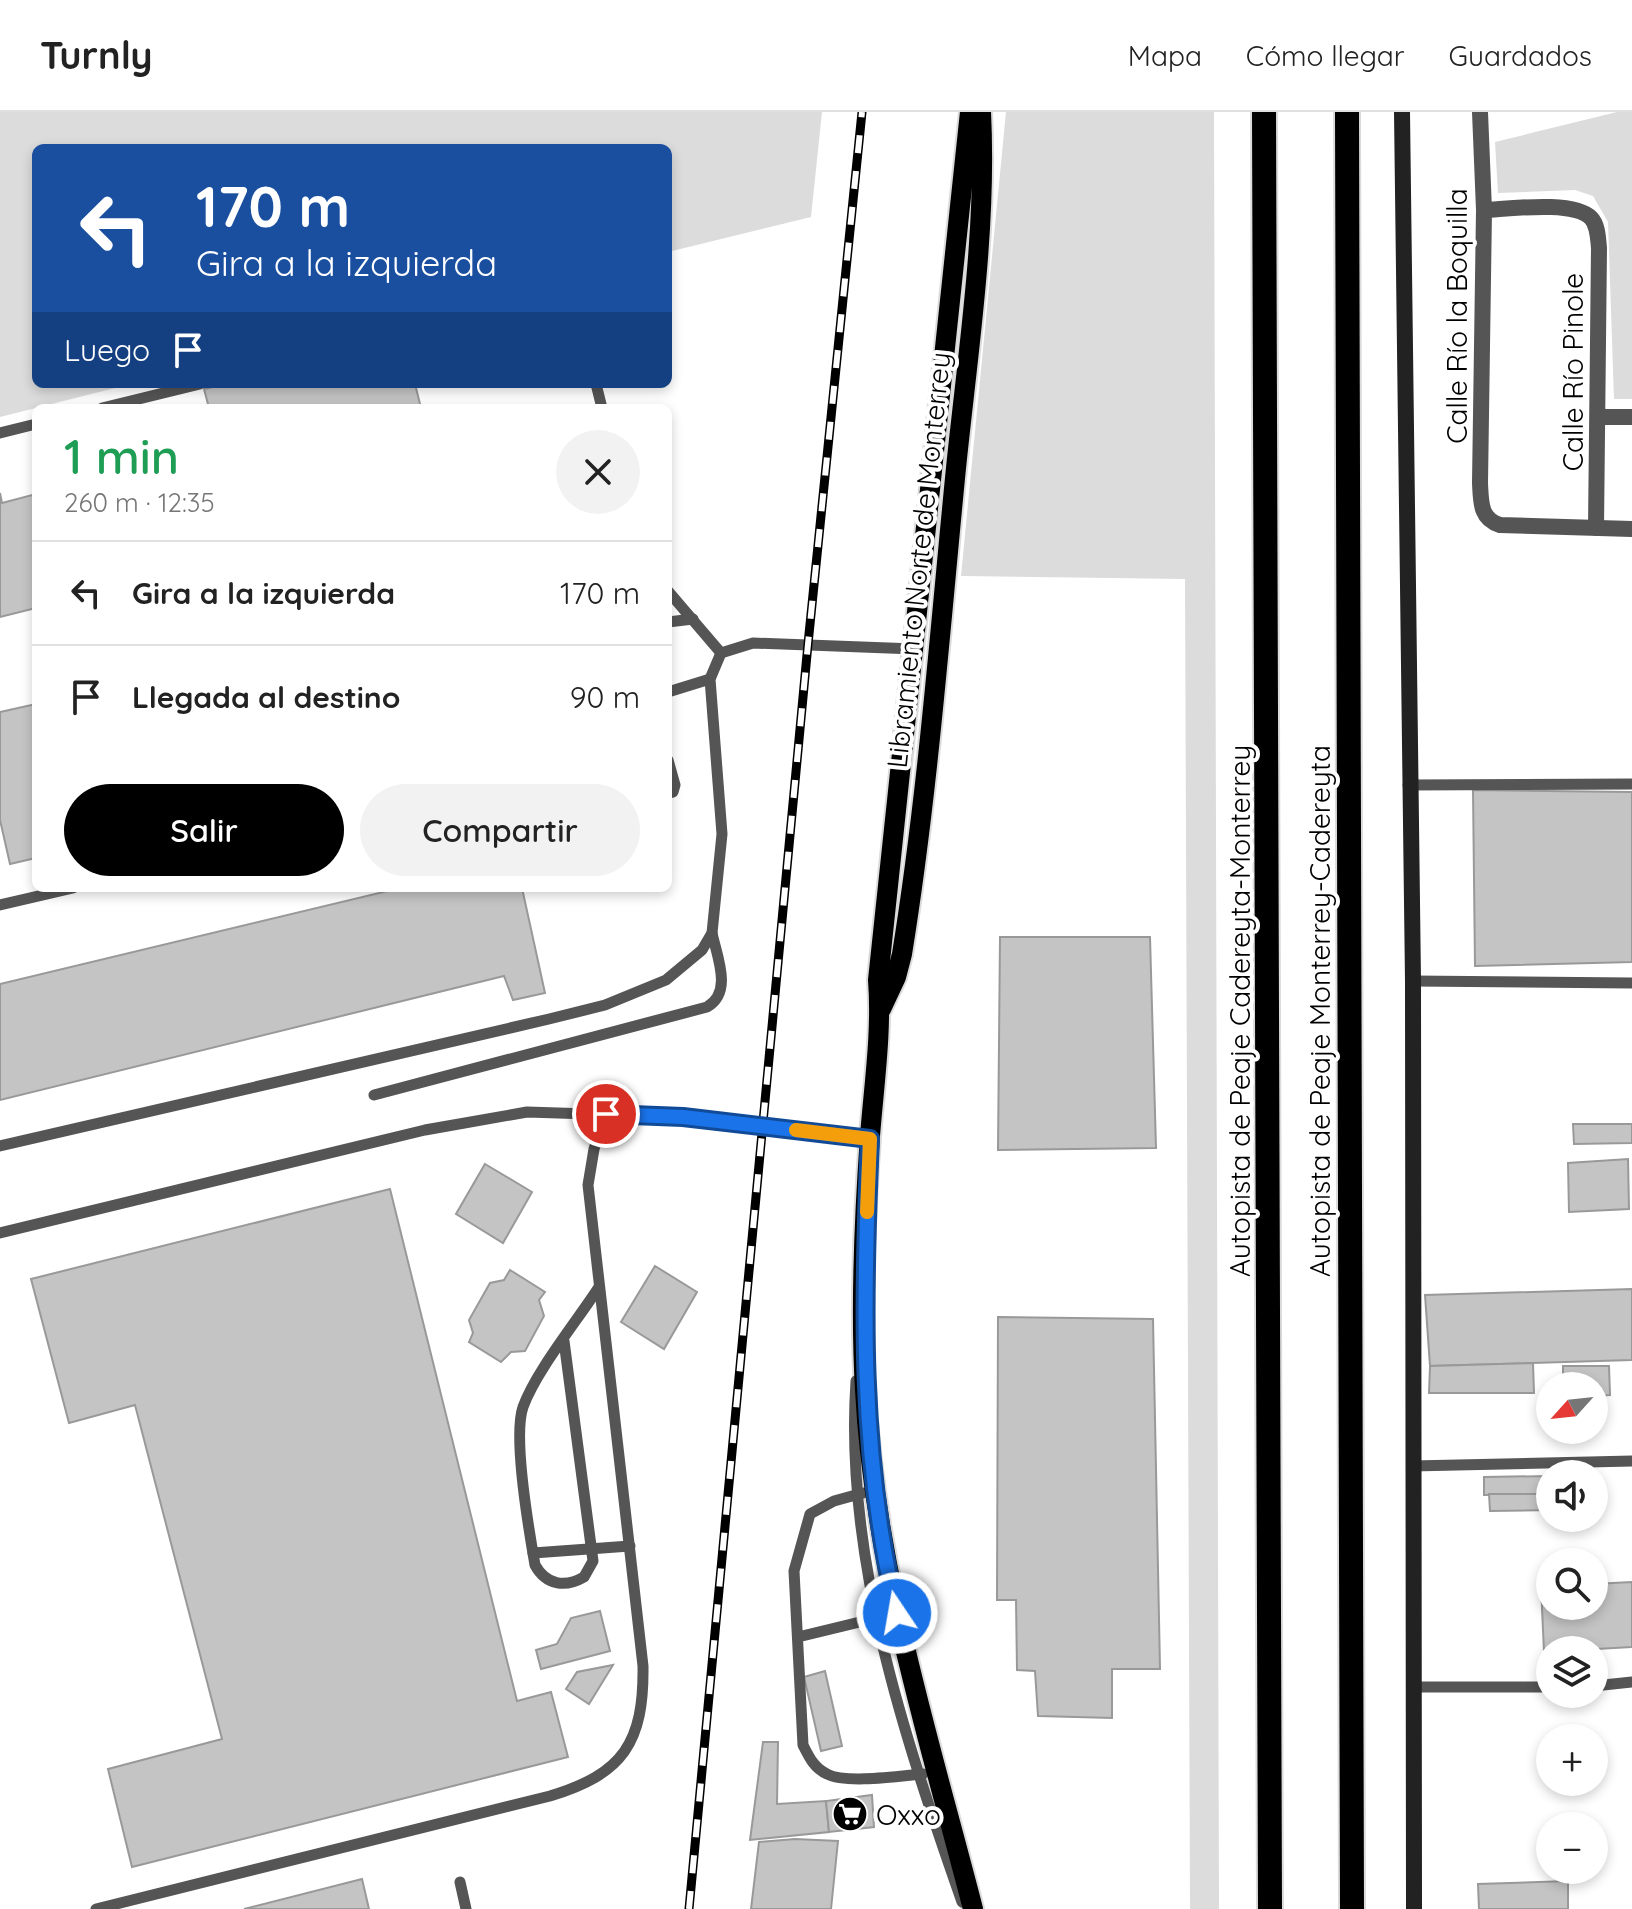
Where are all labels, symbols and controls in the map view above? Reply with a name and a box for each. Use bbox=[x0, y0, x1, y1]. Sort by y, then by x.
text: Turnly bbox=[40, 31, 153, 79]
text: Mapa bbox=[1128, 38, 1202, 73]
text: Cómo llegar bbox=[1246, 38, 1405, 73]
text: Guardados bbox=[1449, 38, 1592, 73]
text: 170 m bbox=[196, 171, 350, 241]
icon: left bbox=[64, 176, 168, 280]
street label: Calle Río la Boquilla bbox=[1439, 188, 1474, 444]
text: Gira a la izquierda bbox=[196, 240, 497, 285]
street label: Calle Río Pinole bbox=[1555, 273, 1590, 471]
icon: arrive bbox=[166, 328, 210, 372]
text: Luego bbox=[64, 331, 150, 369]
street label: Libramiento Norte de Monterrey bbox=[879, 350, 957, 770]
text: 1 min bbox=[64, 426, 179, 486]
button: close bbox=[556, 430, 640, 514]
text: 260 m · 12:35 bbox=[64, 486, 215, 519]
icon: left bbox=[64, 571, 108, 615]
text: Gira a la izquierda bbox=[132, 574, 395, 612]
text: 170 m bbox=[560, 574, 640, 612]
icon: arrive bbox=[64, 675, 108, 719]
text: Llegada al destino bbox=[132, 678, 400, 716]
text: 90 m bbox=[570, 678, 640, 716]
street label: Autopista de Peaje Cadereyta-Monterrey bbox=[1222, 745, 1257, 1277]
street label: Autopista de Peaje Monterrey-Cadereyta bbox=[1302, 745, 1337, 1277]
button: Salir bbox=[64, 784, 344, 876]
button: Compartir bbox=[360, 784, 640, 876]
pin bbox=[572, 1080, 640, 1148]
icon: arrive bbox=[584, 1092, 628, 1136]
north arrow bbox=[1536, 1372, 1608, 1444]
map controls bbox=[1536, 1372, 1608, 1884]
button: sound bbox=[1536, 1460, 1608, 1532]
button: search bbox=[1536, 1548, 1608, 1620]
position arrow bbox=[855, 1571, 939, 1655]
button: layers bbox=[1536, 1636, 1608, 1708]
button: + bbox=[1536, 1724, 1608, 1796]
supermarket icon: Oxxo bbox=[831, 1795, 869, 1833]
place label: Oxxo bbox=[876, 1797, 941, 1832]
button: − bbox=[1536, 1812, 1608, 1884]

